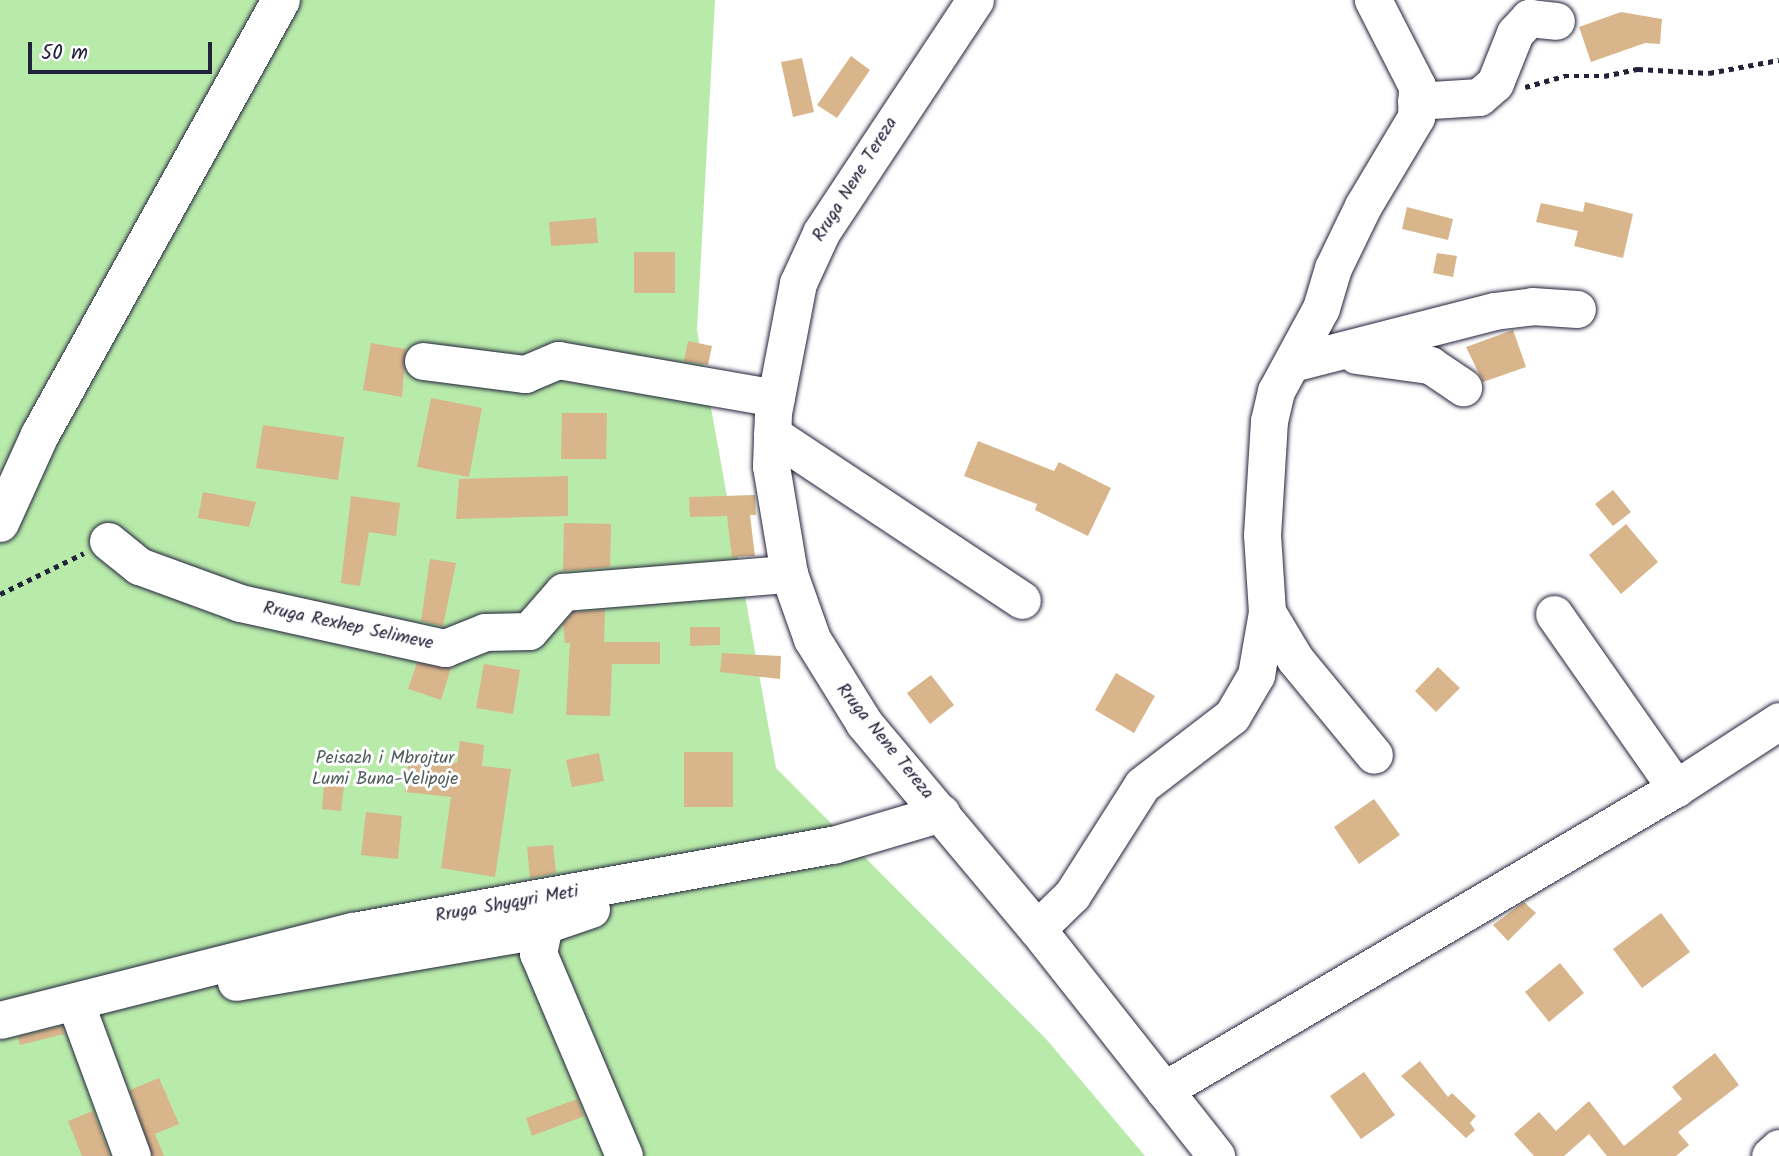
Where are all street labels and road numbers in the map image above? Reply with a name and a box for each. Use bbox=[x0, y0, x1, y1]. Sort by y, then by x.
street label: Rruga Nene Tereza bbox=[809, 114, 903, 246]
street label: Rruga Rexhep Selimeve bbox=[261, 598, 435, 656]
street label: Rruga Nene Tereza bbox=[831, 680, 937, 804]
street label: Rruga Shyqyri Meti bbox=[434, 882, 580, 928]

